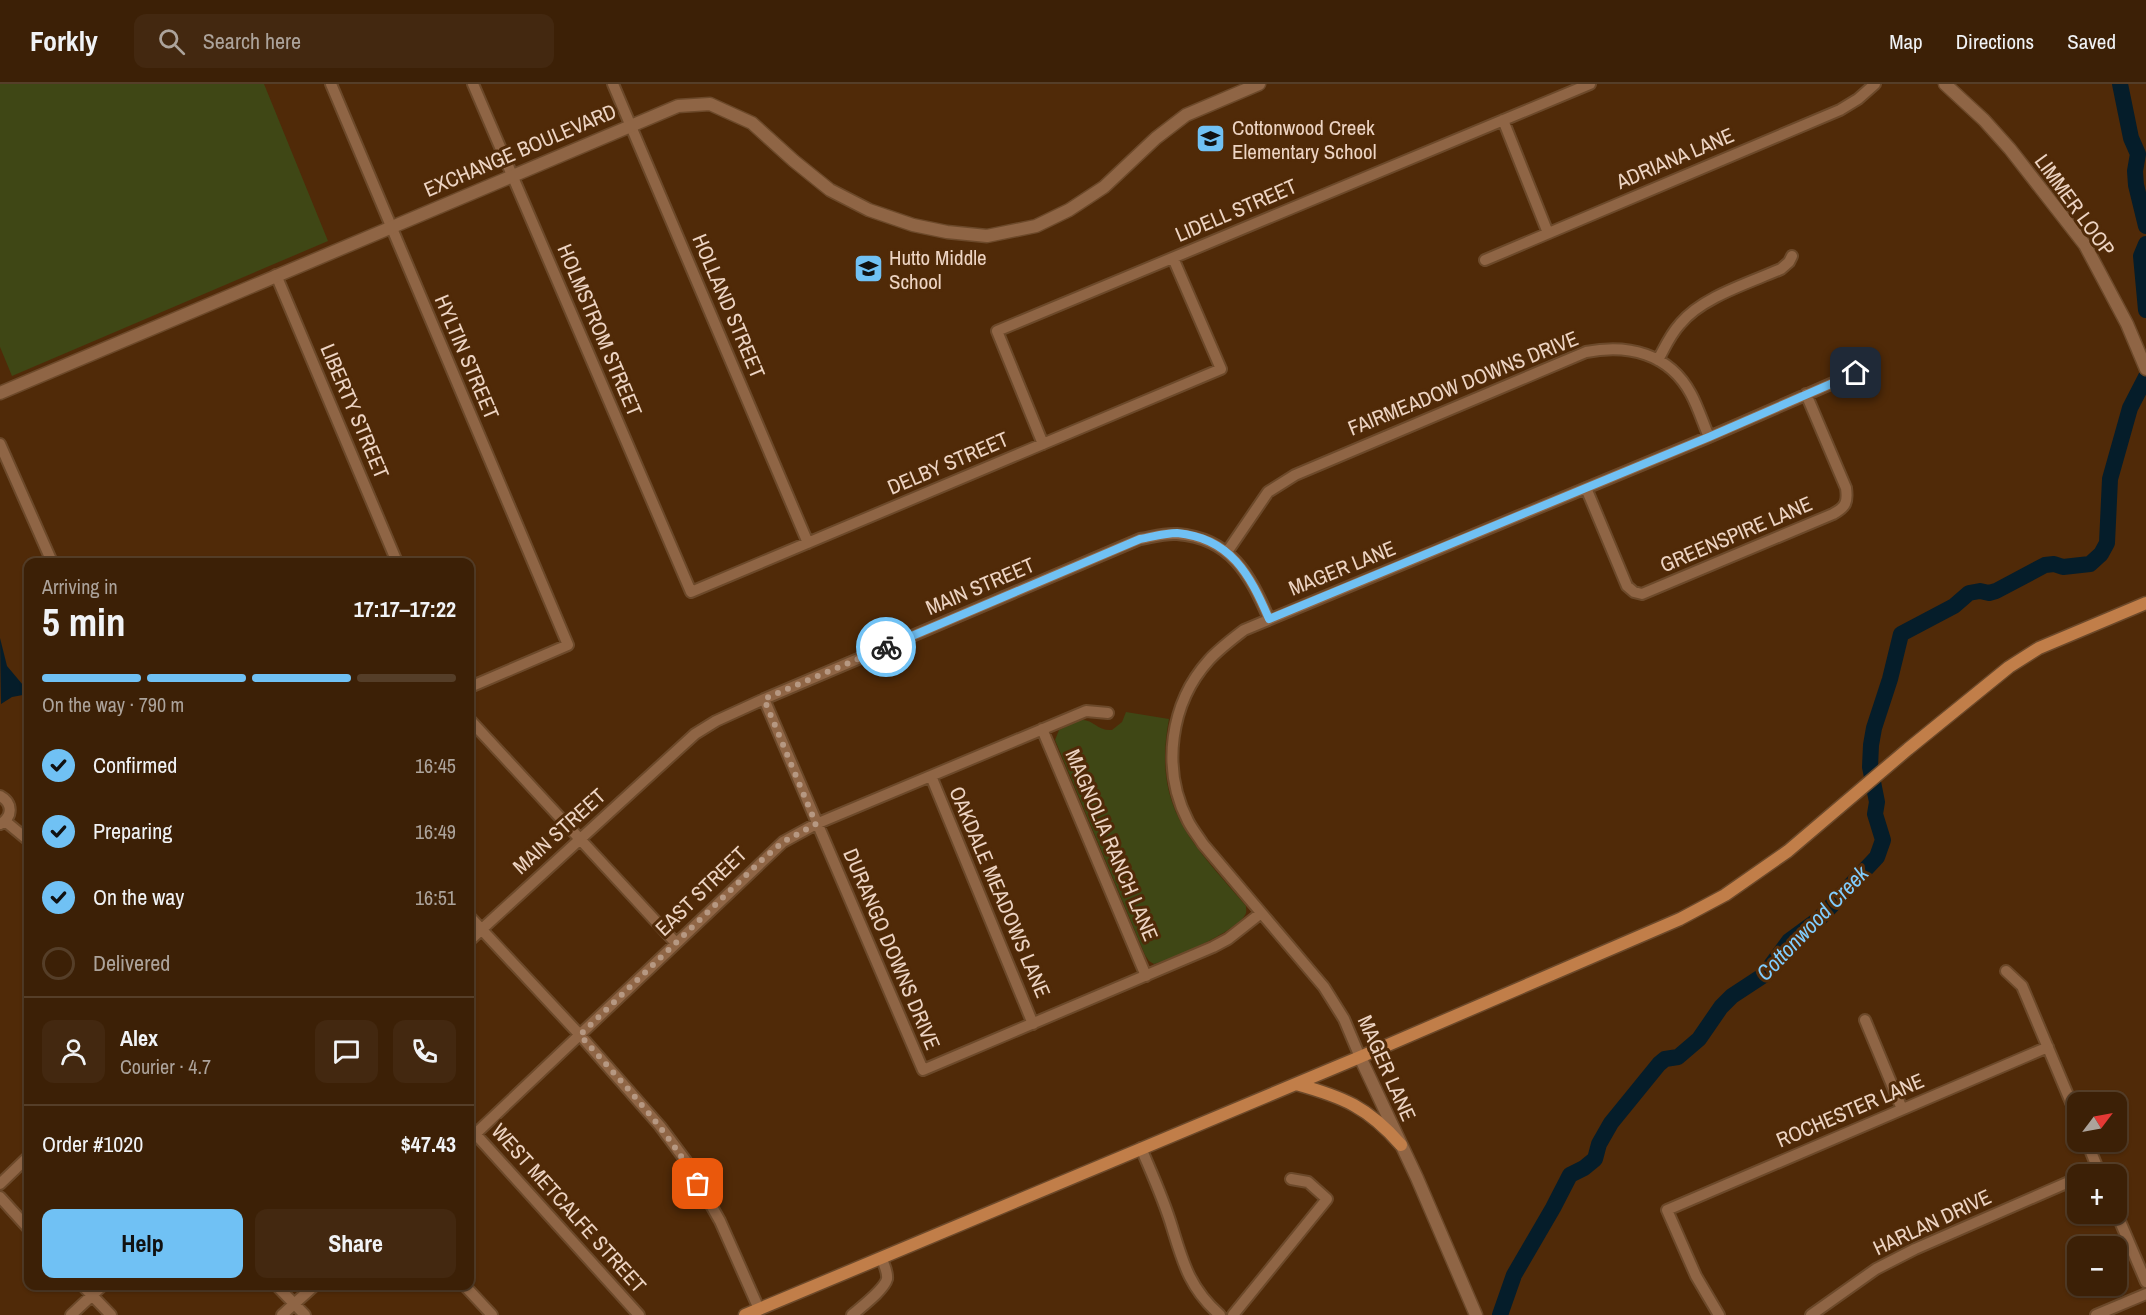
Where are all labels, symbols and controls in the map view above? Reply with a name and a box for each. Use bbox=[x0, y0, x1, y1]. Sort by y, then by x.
search box bbox=[134, 14, 554, 68]
text: Forkly bbox=[30, 22, 98, 60]
icon: search bbox=[155, 25, 188, 58]
text: Search here bbox=[203, 26, 301, 56]
text: Map bbox=[1889, 27, 1923, 56]
text: Directions bbox=[1956, 27, 2034, 56]
text: Saved bbox=[2067, 27, 2116, 56]
street label: EXCHANGE BOULEVARD bbox=[419, 96, 621, 204]
place label: Cottonwood Creek Elementary School bbox=[1232, 113, 1377, 166]
street label: ADRIANA LANE bbox=[1611, 120, 1738, 196]
school or university icon: Cottonwood Creek Elementary School bbox=[1195, 123, 1227, 155]
street label: LIMMER LOOP bbox=[2028, 148, 2122, 262]
street label: LIDELL STREET bbox=[1171, 171, 1302, 249]
street label: HOLLAND STREET bbox=[686, 229, 773, 383]
street label: HOLMSTROM STREET bbox=[551, 239, 650, 421]
place label: Hutto Middle School bbox=[889, 243, 987, 296]
school or university icon: Hutto Middle School bbox=[852, 253, 884, 285]
street label: HYLTIN STREET bbox=[428, 290, 506, 424]
street label: FAIRMEADOW DOWNS DRIVE bbox=[1344, 323, 1582, 443]
street label: LIBERTY STREET bbox=[314, 339, 397, 483]
pin bbox=[1830, 347, 1881, 398]
icon: home bbox=[1839, 356, 1872, 389]
street label: DELBY STREET bbox=[883, 424, 1013, 502]
street label: GREENSPIRE LANE bbox=[1655, 489, 1817, 579]
street label: MAGER LANE bbox=[1284, 533, 1400, 603]
street label: MAIN STREET bbox=[921, 550, 1039, 622]
text: Arriving in bbox=[42, 573, 118, 600]
text: 17:17–17:22 bbox=[354, 594, 456, 624]
text: 5 min bbox=[42, 596, 126, 648]
courier bbox=[856, 617, 916, 677]
icon: bike bbox=[870, 631, 903, 664]
text: On the way · 790 m bbox=[42, 691, 184, 718]
street label: MAGNOLIA RANCH LANE bbox=[1058, 745, 1166, 945]
icon: check bbox=[42, 749, 75, 782]
text: Confirmed bbox=[93, 750, 177, 780]
text: 16:45 bbox=[415, 752, 456, 779]
street label: MAIN STREET bbox=[506, 781, 612, 881]
street label: OAKDALE MEADOWS LANE bbox=[942, 782, 1058, 1002]
icon: check bbox=[42, 815, 75, 848]
text: Preparing bbox=[93, 816, 172, 846]
text: 16:49 bbox=[415, 818, 456, 845]
street label: EAST STREET bbox=[649, 839, 754, 942]
street label: DURANGO DOWNS DRIVE bbox=[836, 844, 948, 1054]
water label: Cottonwood Creek bbox=[1749, 858, 1875, 987]
icon: check bbox=[42, 881, 75, 914]
text: On the way bbox=[93, 882, 184, 912]
text: 16:51 bbox=[415, 884, 456, 911]
text: Delivered bbox=[93, 948, 170, 978]
street label: MAGER LANE bbox=[1351, 1011, 1423, 1125]
button: person bbox=[42, 1020, 105, 1083]
button: chat bbox=[315, 1020, 378, 1083]
button: phone bbox=[393, 1020, 456, 1083]
text: Alex bbox=[120, 1023, 158, 1053]
text: Courier · 4.7 bbox=[120, 1053, 211, 1080]
street label: ROCHESTER LANE bbox=[1772, 1066, 1928, 1154]
north arrow bbox=[2067, 1092, 2127, 1152]
map controls bbox=[2067, 1092, 2127, 1296]
street label: WEST METCALFE STREET bbox=[485, 1117, 653, 1299]
text: Order #1020 bbox=[42, 1129, 143, 1159]
text: $47.43 bbox=[401, 1129, 456, 1159]
pin bbox=[672, 1158, 723, 1209]
button: + bbox=[2067, 1164, 2127, 1224]
icon: bag bbox=[681, 1167, 714, 1200]
street label: HARLAN DRIVE bbox=[1868, 1182, 1996, 1262]
button: Help bbox=[42, 1209, 243, 1278]
button: Share bbox=[255, 1209, 456, 1278]
button: − bbox=[2067, 1236, 2127, 1296]

